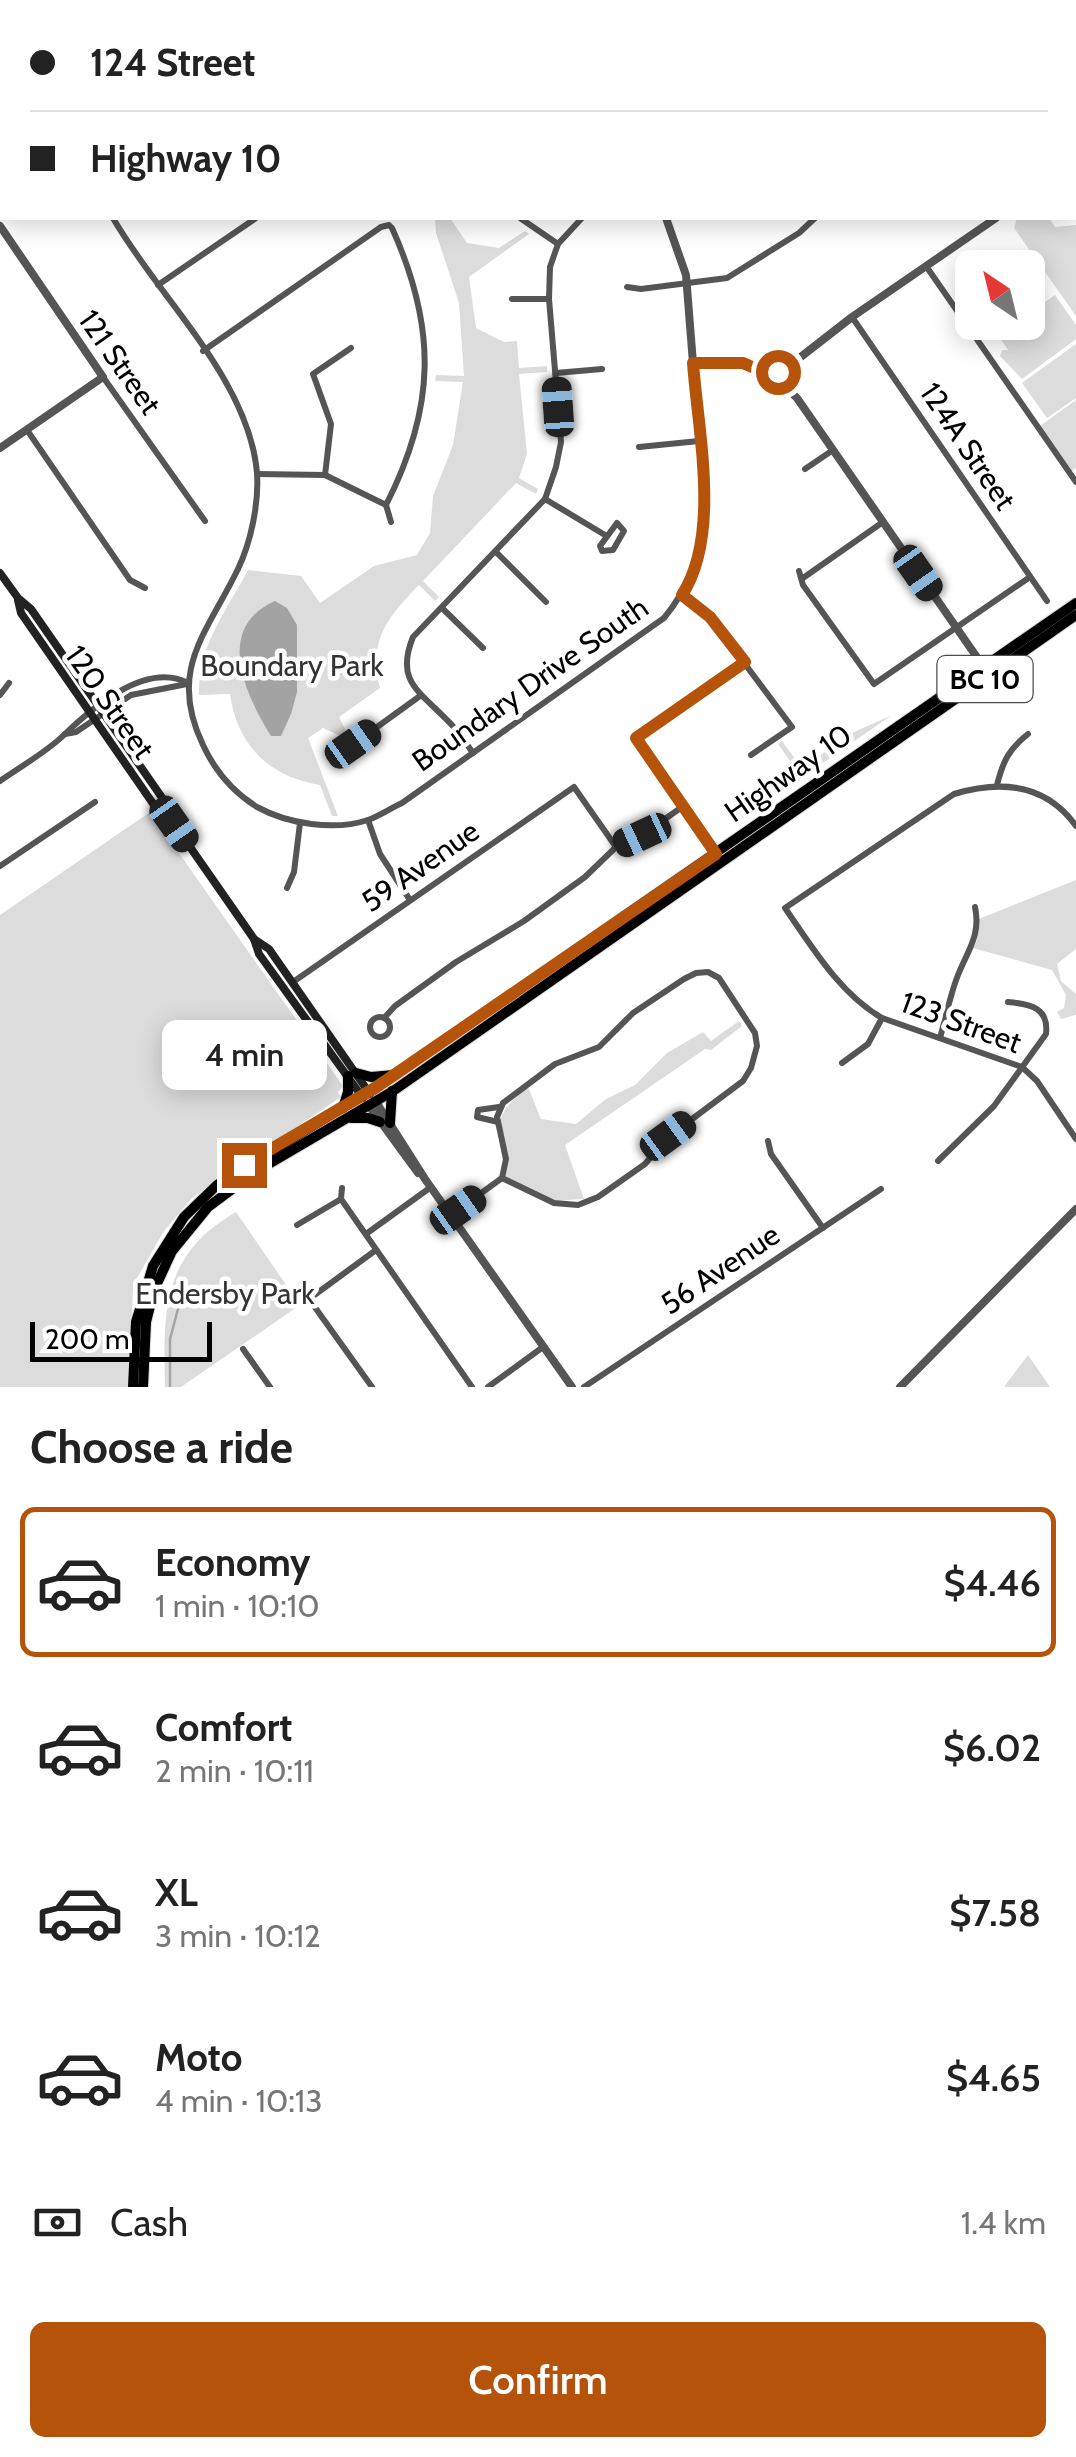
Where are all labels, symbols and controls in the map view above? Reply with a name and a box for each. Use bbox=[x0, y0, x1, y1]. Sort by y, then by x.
text: 124 Street bbox=[90, 39, 255, 86]
text: Highway 10 bbox=[90, 135, 281, 182]
north arrow bbox=[955, 250, 1045, 340]
map controls bbox=[955, 250, 1045, 340]
street label: 121 Street bbox=[71, 303, 169, 421]
route start bbox=[756, 350, 801, 395]
street label: 124A Street bbox=[912, 375, 1024, 517]
car bbox=[541, 376, 575, 438]
car bbox=[889, 540, 947, 606]
street label: Boundary Drive South bbox=[405, 589, 655, 779]
street label: 120 Street bbox=[57, 638, 163, 766]
park label: Boundary Park bbox=[200, 647, 384, 684]
road number: BC 10 bbox=[938, 656, 1032, 702]
car bbox=[320, 715, 386, 773]
street label: Highway 10 bbox=[717, 716, 859, 830]
car bbox=[145, 791, 203, 857]
car bbox=[608, 809, 676, 861]
street label: 59 Avenue bbox=[354, 812, 486, 920]
street label: 123 Street bbox=[896, 983, 1026, 1061]
callout: 4 min bbox=[162, 1020, 326, 1090]
text: 4 min bbox=[205, 1035, 284, 1074]
car bbox=[635, 1106, 701, 1166]
route end bbox=[222, 1143, 267, 1188]
car bbox=[425, 1181, 491, 1239]
street label: 56 Avenue bbox=[654, 1216, 786, 1322]
park label: Endersby Park bbox=[135, 1275, 315, 1312]
scale bar bbox=[30, 1317, 212, 1362]
text: 200 m bbox=[45, 1322, 130, 1356]
text: Choose a ride bbox=[30, 1420, 293, 1474]
icon: car bbox=[35, 1537, 125, 1627]
text: Economy bbox=[155, 1539, 310, 1586]
text: $4.46 bbox=[943, 1559, 1041, 1606]
text: 1 min · 10:10 bbox=[155, 1586, 320, 1625]
icon: car bbox=[35, 1702, 125, 1792]
text: Comfort bbox=[155, 1704, 292, 1751]
text: $6.02 bbox=[943, 1724, 1041, 1771]
text: 2 min · 10:11 bbox=[155, 1751, 314, 1790]
icon: car bbox=[35, 1867, 125, 1957]
text: XL bbox=[155, 1869, 198, 1916]
text: $7.58 bbox=[949, 1889, 1041, 1936]
text: 3 min · 10:12 bbox=[155, 1916, 321, 1955]
icon: car bbox=[35, 2032, 125, 2122]
text: Moto bbox=[155, 2034, 242, 2081]
text: $4.65 bbox=[946, 2054, 1041, 2101]
text: 4 min · 10:13 bbox=[155, 2081, 323, 2120]
icon: cash bbox=[30, 2195, 85, 2250]
text: Cash bbox=[110, 2199, 188, 2246]
text: 1.4 km bbox=[961, 2203, 1046, 2242]
button: Confirm bbox=[30, 2322, 1046, 2437]

